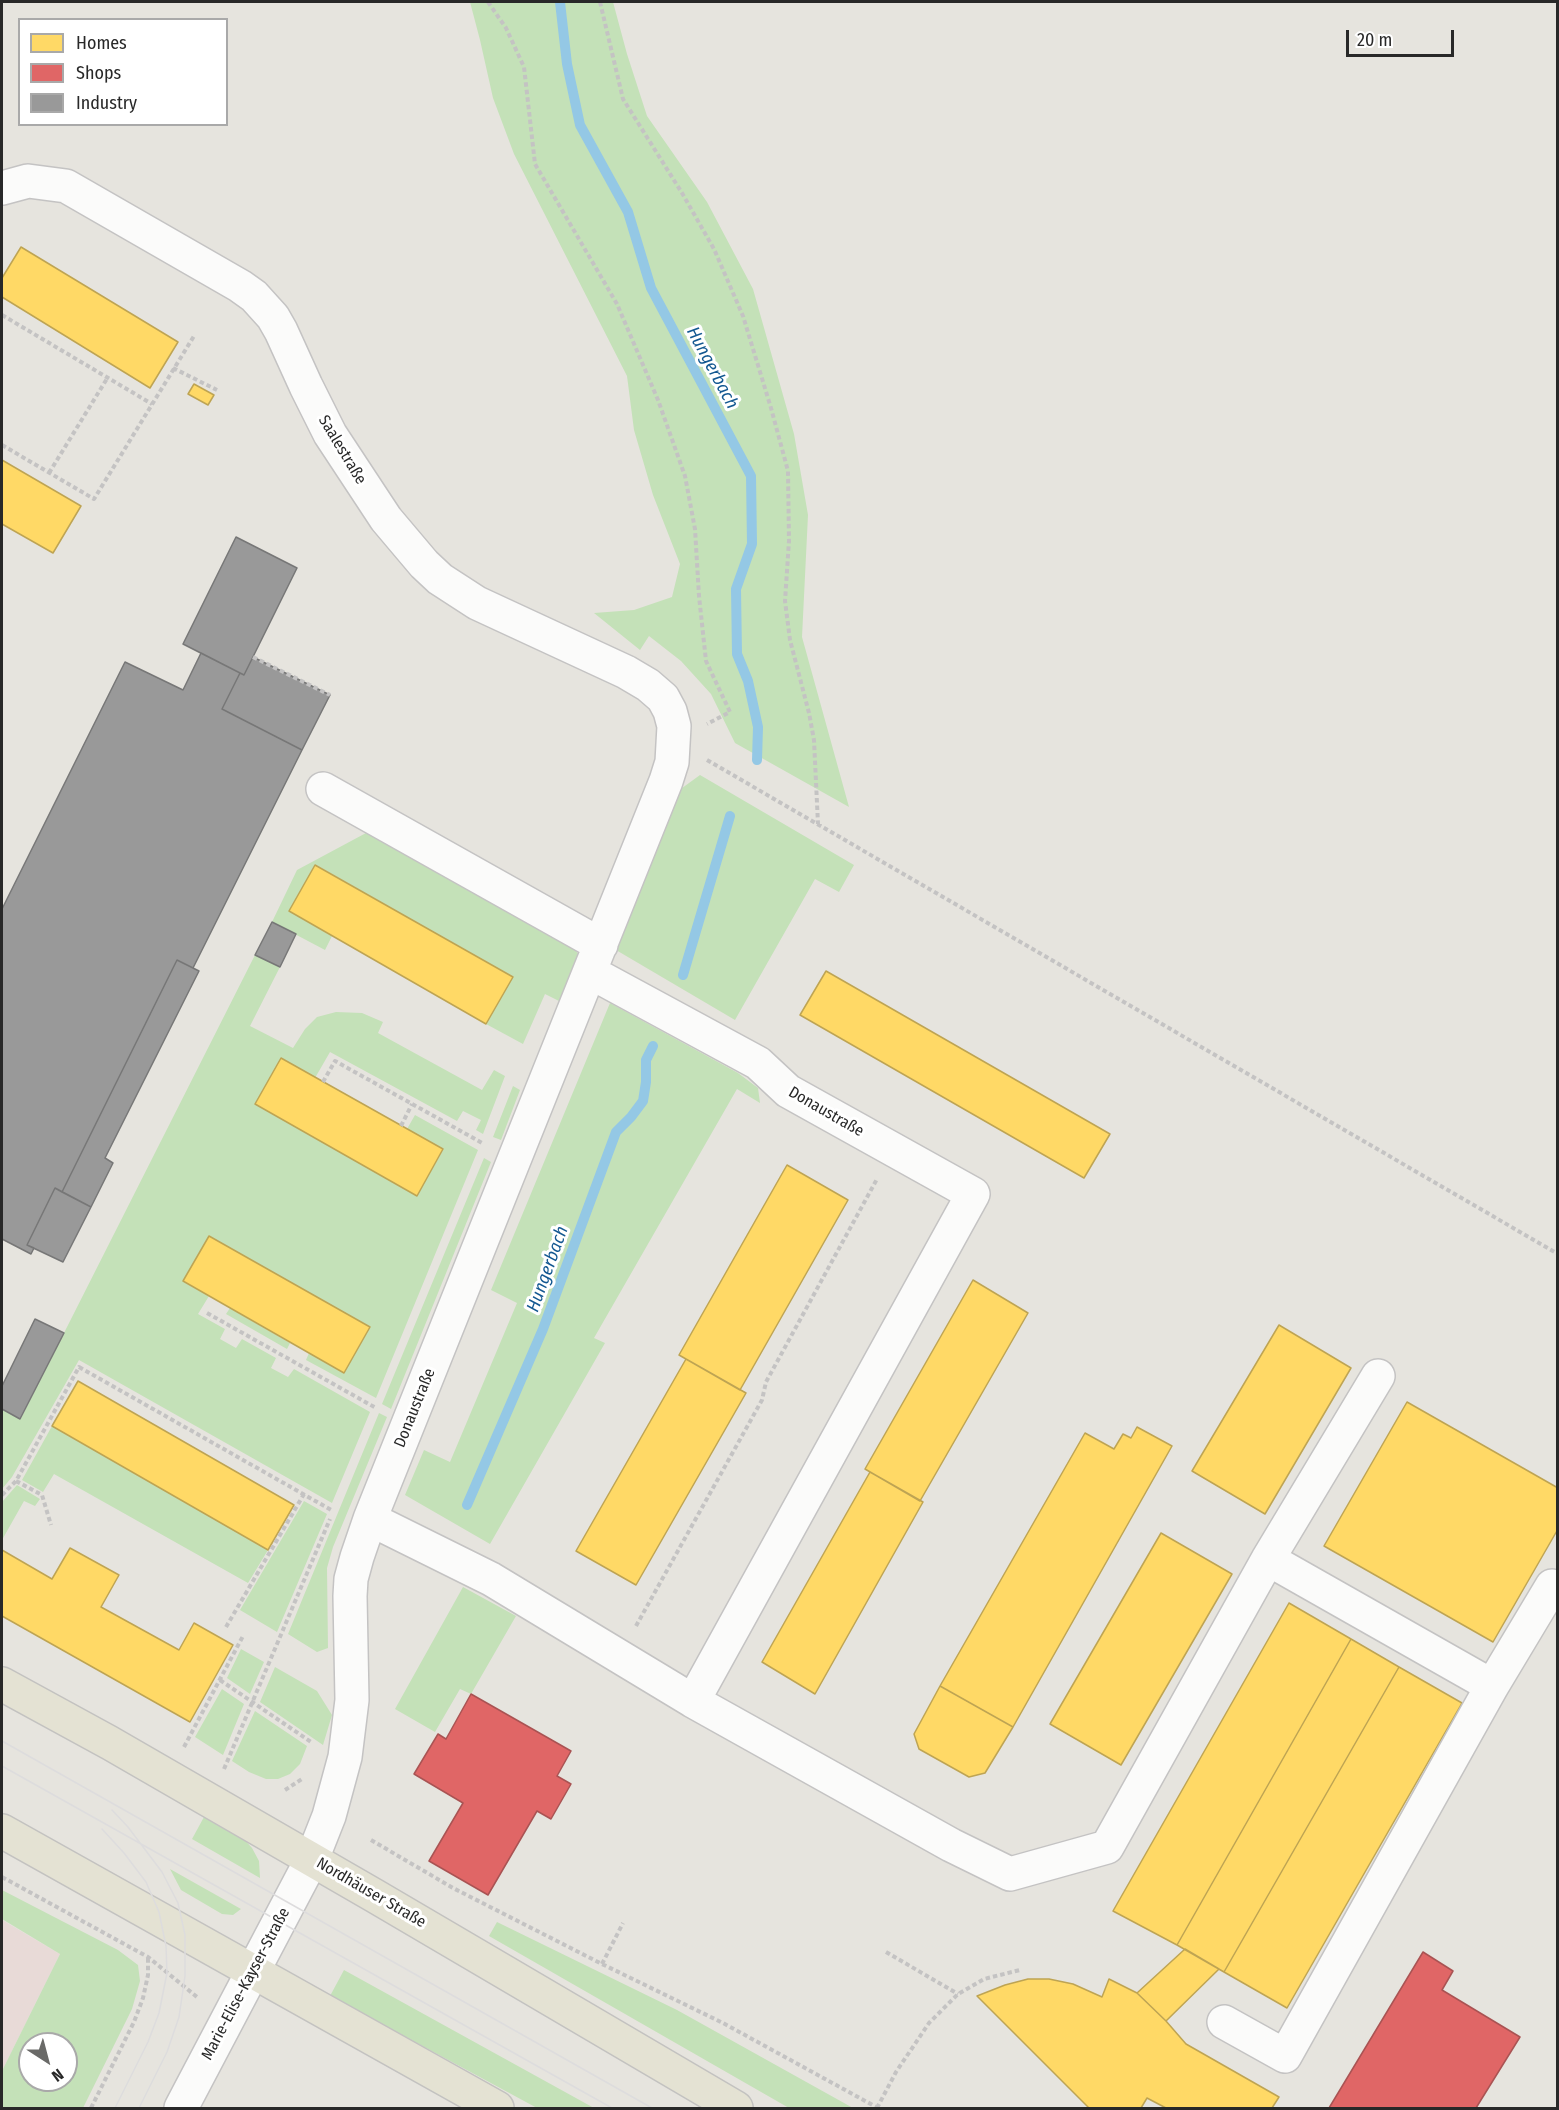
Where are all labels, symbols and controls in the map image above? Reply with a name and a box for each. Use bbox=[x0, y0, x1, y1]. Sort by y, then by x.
legend bbox=[18, 18, 228, 126]
scale bar bbox=[1349, 18, 1457, 56]
text: 20 m bbox=[1357, 29, 1392, 51]
text: Homes bbox=[76, 32, 127, 54]
text: Shops bbox=[76, 62, 121, 84]
text: Industry bbox=[76, 92, 137, 114]
water label: Hungerbach bbox=[681, 323, 743, 413]
street label: Saalestraße bbox=[314, 412, 370, 488]
street label: Donaustraße bbox=[785, 1083, 867, 1141]
water label: Hungerbach bbox=[523, 1223, 573, 1315]
street label: Donaustraße bbox=[390, 1366, 440, 1450]
street label: Nordhäuser Straße bbox=[313, 1854, 429, 1932]
street label: Marie-Elise-Kayser-Straße bbox=[198, 1905, 294, 2063]
north arrow bbox=[18, 2032, 78, 2092]
text: N bbox=[48, 2065, 67, 2086]

